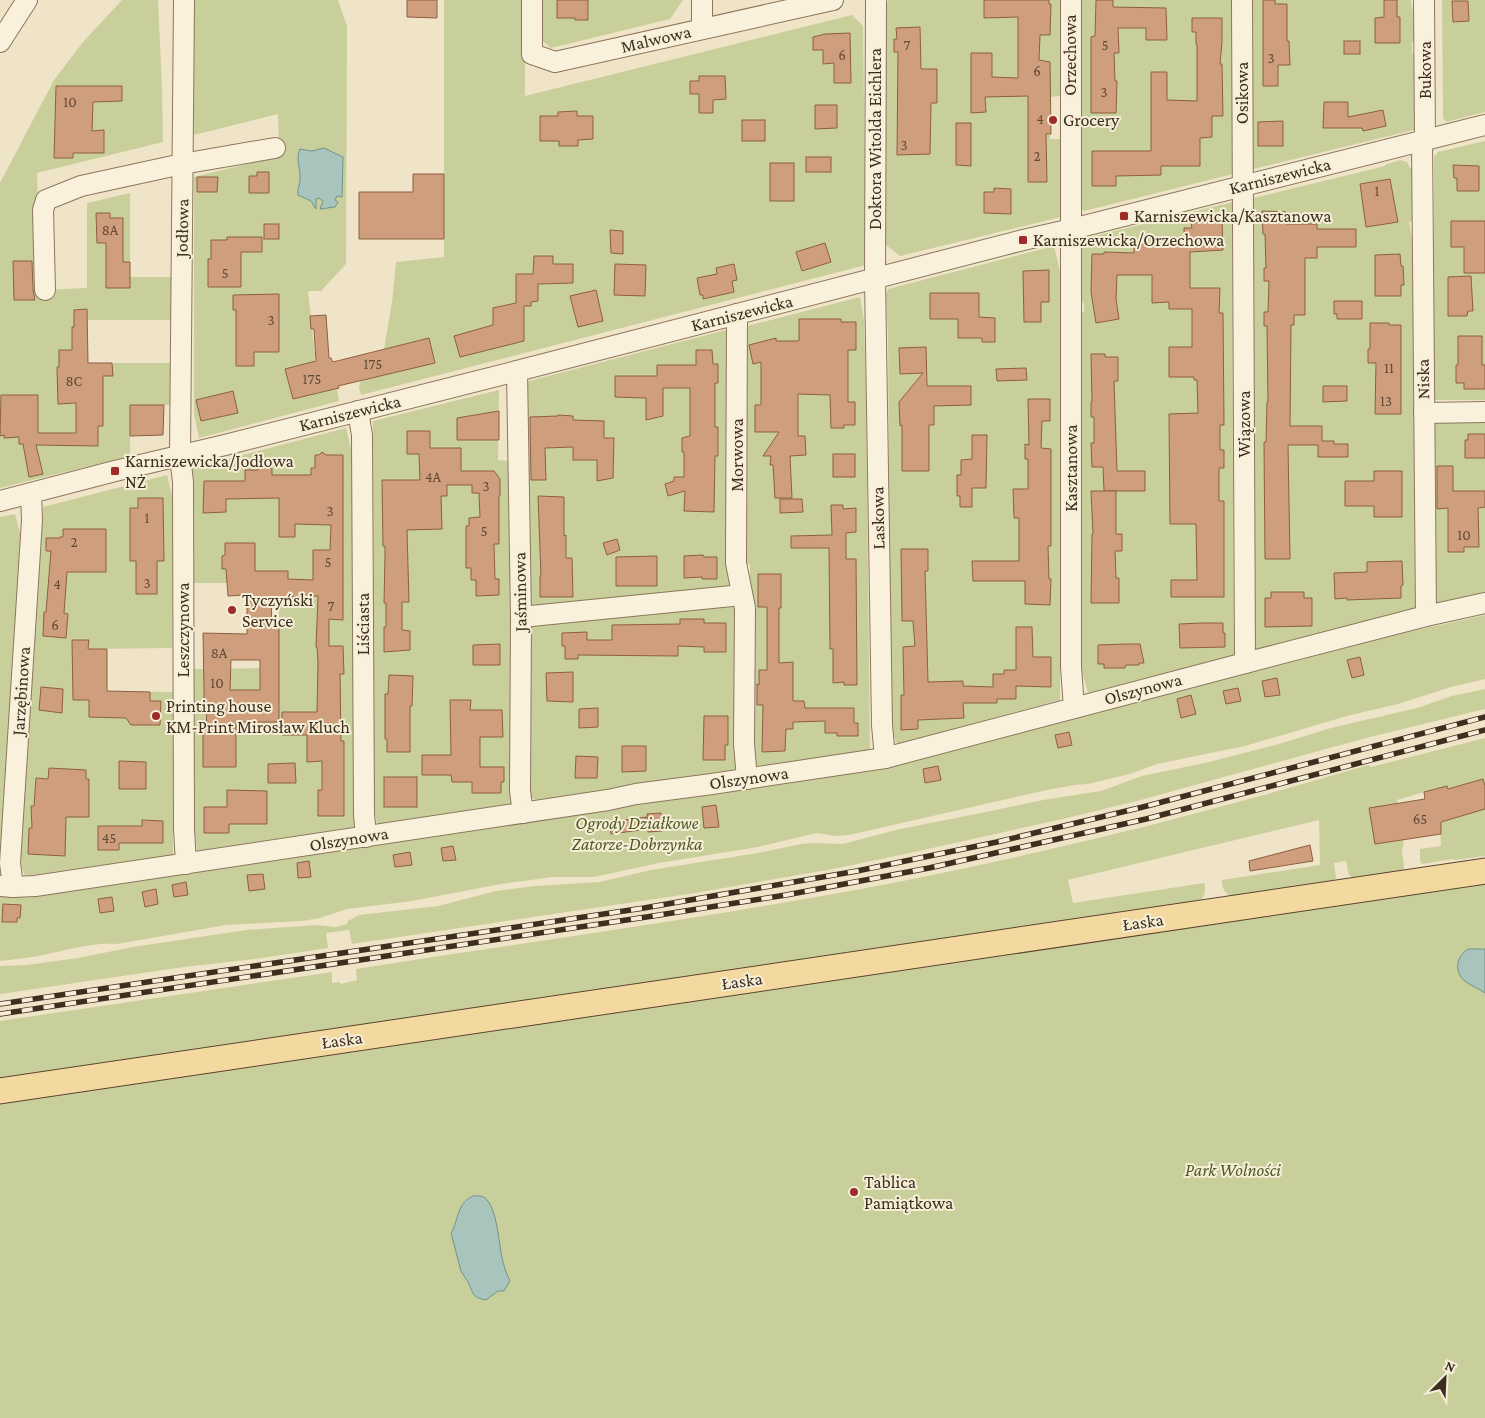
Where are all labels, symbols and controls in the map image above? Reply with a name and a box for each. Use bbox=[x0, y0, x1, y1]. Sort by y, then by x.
street label: Orzechowa bbox=[1060, 14, 1080, 96]
street label: Malwowa bbox=[619, 21, 693, 57]
house number: 7 bbox=[904, 37, 911, 53]
house number: 5 bbox=[1101, 37, 1109, 53]
street label: Bukowa bbox=[1415, 41, 1435, 99]
house number: 6 bbox=[838, 47, 846, 63]
street label: Doktora Witolda Eichlera bbox=[865, 48, 885, 230]
house number: 3 bbox=[1267, 50, 1275, 66]
street label: Osikowa bbox=[1232, 62, 1252, 124]
house number: 6 bbox=[1033, 63, 1041, 79]
house number: 3 bbox=[1100, 84, 1108, 100]
house number: 10 bbox=[63, 94, 77, 110]
place label: Grocery bbox=[1063, 110, 1120, 130]
house number: 4 bbox=[1036, 111, 1044, 127]
marker: Grocery bbox=[1047, 114, 1059, 126]
house number: 3 bbox=[900, 137, 908, 153]
house number: 2 bbox=[1033, 148, 1041, 164]
street label: Karniszewicka bbox=[1227, 154, 1333, 198]
house number: 1 bbox=[1375, 183, 1380, 199]
street label: Jodłowa bbox=[171, 198, 193, 260]
place label: Karniszewicka/Kasztanowa bbox=[1134, 206, 1332, 226]
marker: Karniszewicka/Kasztanowa bbox=[1118, 210, 1130, 222]
house number: 8A bbox=[102, 222, 119, 238]
place label: Karniszewicka/Orzechowa bbox=[1033, 230, 1224, 250]
marker: Karniszewicka/Orzechowa bbox=[1017, 234, 1029, 246]
house number: 5 bbox=[221, 265, 229, 281]
street label: Karniszewicka bbox=[689, 291, 795, 335]
house number: 3 bbox=[267, 312, 275, 328]
house number: 175 bbox=[364, 356, 382, 372]
street label: Niska bbox=[1413, 359, 1433, 399]
house number: 11 bbox=[1384, 360, 1394, 376]
house number: 175 bbox=[303, 371, 321, 387]
house number: 8C bbox=[66, 373, 83, 389]
street label: Wiązowa bbox=[1234, 390, 1254, 458]
street label: Karniszewicka bbox=[297, 391, 403, 435]
house number: 13 bbox=[1380, 393, 1392, 409]
street label: Morwowa bbox=[727, 418, 747, 492]
street label: Kasztanowa bbox=[1061, 424, 1081, 512]
place label: Karniszewicka/Jodłowa NŻ bbox=[125, 451, 294, 492]
marker: Karniszewicka/Jodłowa NŻ bbox=[109, 465, 121, 477]
house number: 4A bbox=[425, 469, 442, 485]
house number: 3 bbox=[482, 478, 490, 494]
street label: Laskowa bbox=[867, 486, 889, 550]
house number: 3 bbox=[326, 503, 334, 519]
house number: 1 bbox=[145, 510, 150, 526]
house number: 5 bbox=[480, 523, 488, 539]
house number: 10 bbox=[1457, 527, 1471, 543]
house number: 2 bbox=[70, 534, 78, 550]
street label: Jaśminowa bbox=[509, 552, 531, 634]
house number: 5 bbox=[324, 554, 332, 570]
house number: 3 bbox=[143, 575, 151, 591]
house number: 4 bbox=[53, 576, 61, 592]
street label: Leszczynowa bbox=[173, 583, 193, 677]
place label: Tyczyński Service bbox=[242, 590, 314, 631]
street label: Liściasta bbox=[353, 593, 373, 655]
house number: 7 bbox=[328, 598, 335, 614]
marker: Tyczyński Service bbox=[226, 604, 238, 616]
house number: 6 bbox=[51, 617, 59, 633]
house number: 8A bbox=[211, 645, 228, 661]
street label: Jarzębinowa bbox=[8, 646, 34, 738]
street label: Olszynowa bbox=[1102, 669, 1184, 709]
house number: 10 bbox=[210, 675, 224, 691]
place label: Printing house KM-Print Mirosław Kluch bbox=[166, 696, 350, 737]
marker: Printing house KM-Print Mirosław Kluch bbox=[150, 710, 162, 722]
street label: Olszynowa bbox=[708, 763, 790, 793]
house number: 65 bbox=[1413, 811, 1427, 827]
park label: Ogrody Działkowe Zatorze-Dobrzynka bbox=[572, 813, 703, 854]
street label: Olszynowa bbox=[308, 823, 390, 855]
house number: 45 bbox=[102, 830, 116, 846]
street label: Łaska bbox=[1121, 909, 1165, 935]
street label: Łaska bbox=[720, 968, 764, 994]
street label: Łaska bbox=[320, 1027, 364, 1053]
park label: Park Wolności bbox=[1185, 1160, 1281, 1180]
place label: Tablica Pamiątkowa bbox=[864, 1172, 953, 1213]
marker: Tablica Pamiątkowa bbox=[848, 1186, 860, 1198]
north arrow bbox=[1420, 1353, 1470, 1403]
text: N bbox=[1443, 1357, 1458, 1376]

